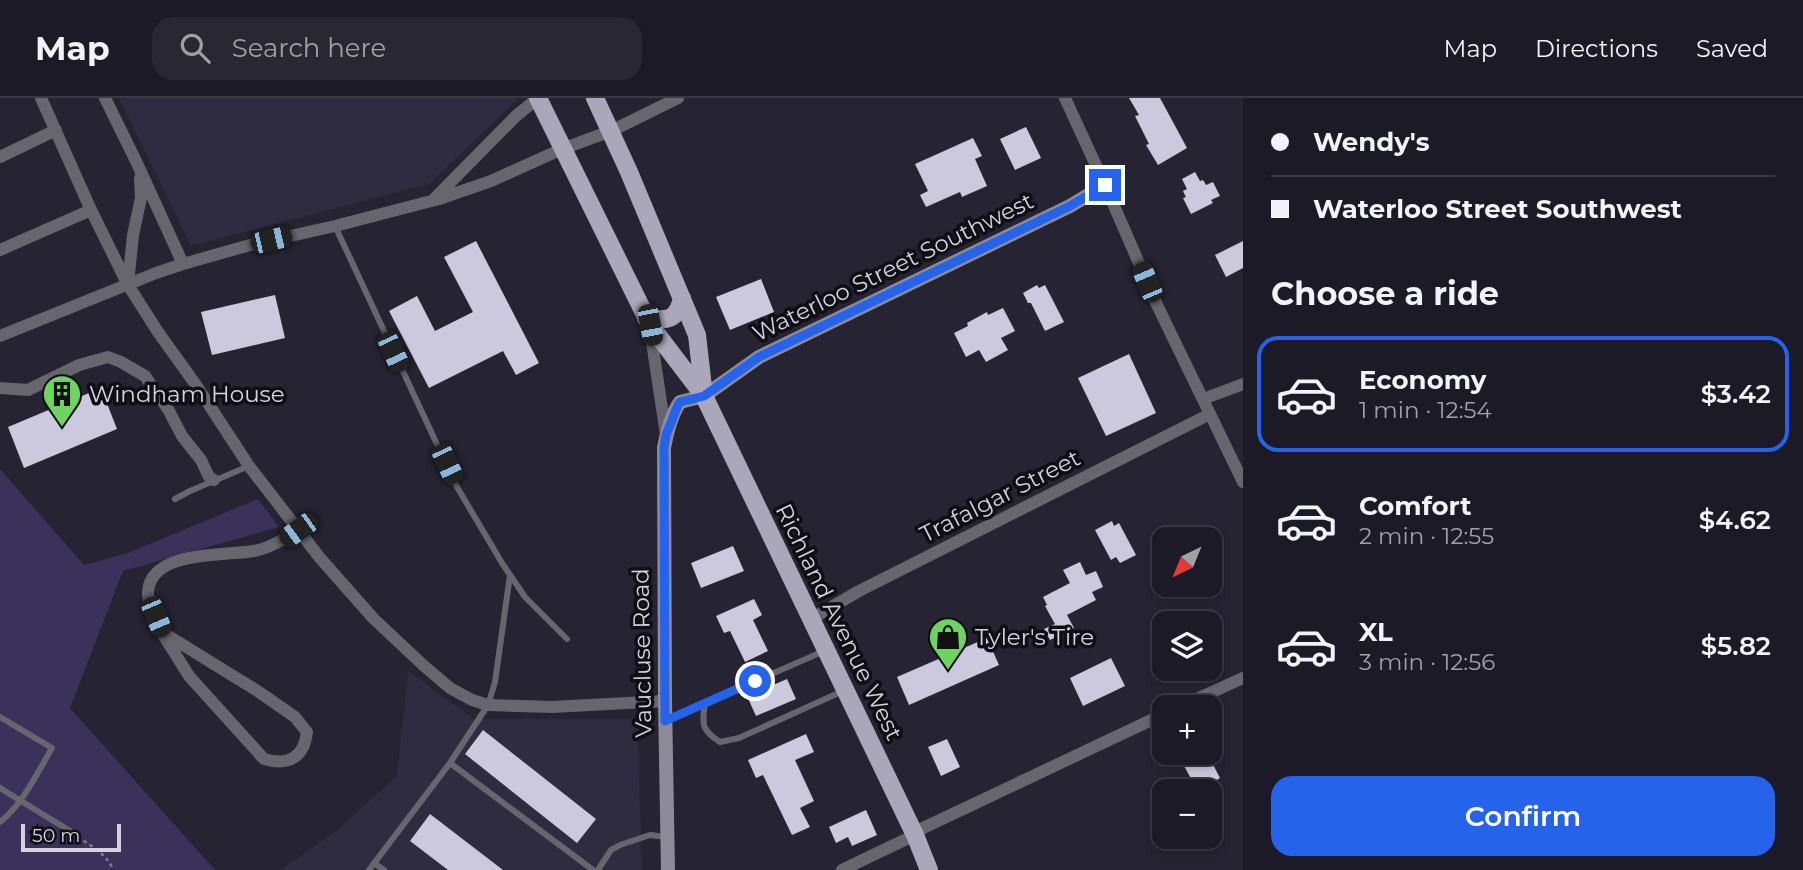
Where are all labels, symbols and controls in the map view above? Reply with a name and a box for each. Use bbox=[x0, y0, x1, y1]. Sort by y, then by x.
search box bbox=[152, 17, 642, 80]
text: Map bbox=[35, 28, 110, 68]
icon: search bbox=[176, 29, 214, 67]
text: Search here bbox=[232, 32, 386, 64]
text: Map bbox=[1444, 34, 1497, 63]
text: Directions bbox=[1535, 34, 1658, 63]
text: Saved bbox=[1696, 34, 1768, 63]
text: Wendy's bbox=[1313, 126, 1430, 158]
route end bbox=[1089, 169, 1121, 201]
street label: Waterloo Street Southwest bbox=[748, 187, 1038, 347]
text: Waterloo Street Southwest bbox=[1313, 193, 1682, 225]
car bbox=[249, 225, 294, 255]
car bbox=[1130, 259, 1165, 305]
text: Choose a ride bbox=[1271, 274, 1499, 313]
car bbox=[636, 302, 665, 348]
car bbox=[375, 329, 412, 375]
icon: car bbox=[1275, 363, 1338, 426]
text: Economy bbox=[1359, 364, 1486, 396]
building icon: Windham House bbox=[41, 373, 83, 428]
text: $3.42 bbox=[1701, 378, 1771, 410]
place label: Windham House bbox=[89, 380, 285, 408]
text: 1 min · 12:54 bbox=[1359, 396, 1492, 424]
car bbox=[429, 441, 466, 487]
street label: Trafalgar Street bbox=[915, 444, 1085, 548]
icon: car bbox=[1275, 489, 1338, 552]
text: Comfort bbox=[1359, 490, 1471, 522]
street label: Richland Avenue West bbox=[770, 499, 908, 745]
text: $4.62 bbox=[1699, 504, 1771, 536]
car bbox=[275, 509, 322, 551]
text: 2 min · 12:55 bbox=[1359, 522, 1494, 550]
north arrow bbox=[1152, 527, 1222, 597]
map controls bbox=[1152, 527, 1222, 849]
street label: Vaucluse Road bbox=[627, 568, 657, 738]
car bbox=[139, 594, 174, 640]
button: layers bbox=[1152, 611, 1222, 681]
icon: car bbox=[1275, 615, 1338, 678]
shop icon: Tyler's Tire bbox=[927, 616, 969, 671]
text: XL bbox=[1359, 616, 1393, 648]
place label: Tyler's Tire bbox=[975, 623, 1094, 651]
text: $5.82 bbox=[1701, 630, 1771, 662]
text: 3 min · 12:56 bbox=[1359, 648, 1495, 676]
route start bbox=[739, 665, 771, 697]
button: + bbox=[1152, 695, 1222, 765]
button: Confirm bbox=[1271, 776, 1775, 856]
button: − bbox=[1152, 779, 1222, 849]
scale bar bbox=[21, 821, 121, 853]
text: 50 m bbox=[32, 824, 80, 847]

